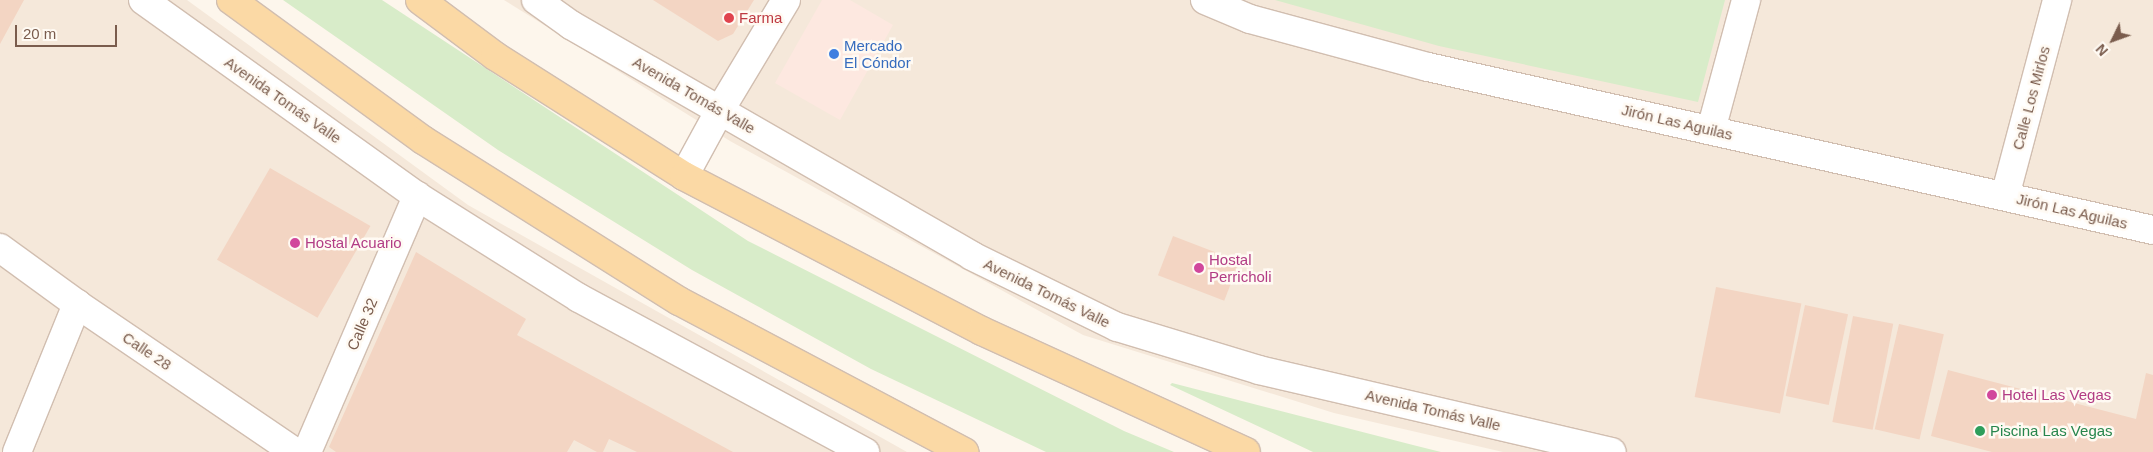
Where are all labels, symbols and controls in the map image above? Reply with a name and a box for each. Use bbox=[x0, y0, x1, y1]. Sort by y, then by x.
place label: Farma bbox=[739, 9, 782, 27]
marker: Farma bbox=[723, 12, 735, 24]
scale bar bbox=[18, 15, 120, 47]
north arrow bbox=[2088, 15, 2138, 65]
text: 20 m bbox=[23, 25, 56, 42]
place label: Mercado El Cóndor bbox=[844, 36, 911, 71]
text: N bbox=[2093, 41, 2111, 59]
street label: Calle Los Mirlos bbox=[2008, 44, 2054, 152]
marker: Mercado El Cóndor bbox=[828, 48, 840, 60]
street label: Avenida Tomás Valle bbox=[221, 53, 345, 147]
street label: Avenida Tomás Valle bbox=[629, 53, 759, 137]
street label: Jirón Las Aguilas bbox=[1619, 100, 1735, 144]
street label: Jirón Las Aguilas bbox=[2014, 189, 2130, 233]
place label: Hostal Acuario bbox=[305, 234, 403, 252]
marker: Hostal Acuario bbox=[289, 237, 301, 249]
place label: Hostal Perricholi bbox=[1209, 250, 1272, 285]
street label: Avenida Tomás Valle bbox=[981, 255, 1113, 331]
marker: Hostal Perricholi bbox=[1193, 262, 1205, 274]
street label: Calle 32 bbox=[343, 295, 381, 353]
street label: Calle 28 bbox=[119, 328, 175, 374]
street label: Avenida Tomás Valle bbox=[1363, 386, 1503, 434]
place label: Hotel Las Vegas bbox=[2002, 386, 2111, 404]
marker: Hotel Las Vegas bbox=[1986, 389, 1998, 401]
place label: Piscina Las Vegas bbox=[1990, 422, 2113, 440]
marker: Piscina Las Vegas bbox=[1974, 425, 1986, 437]

